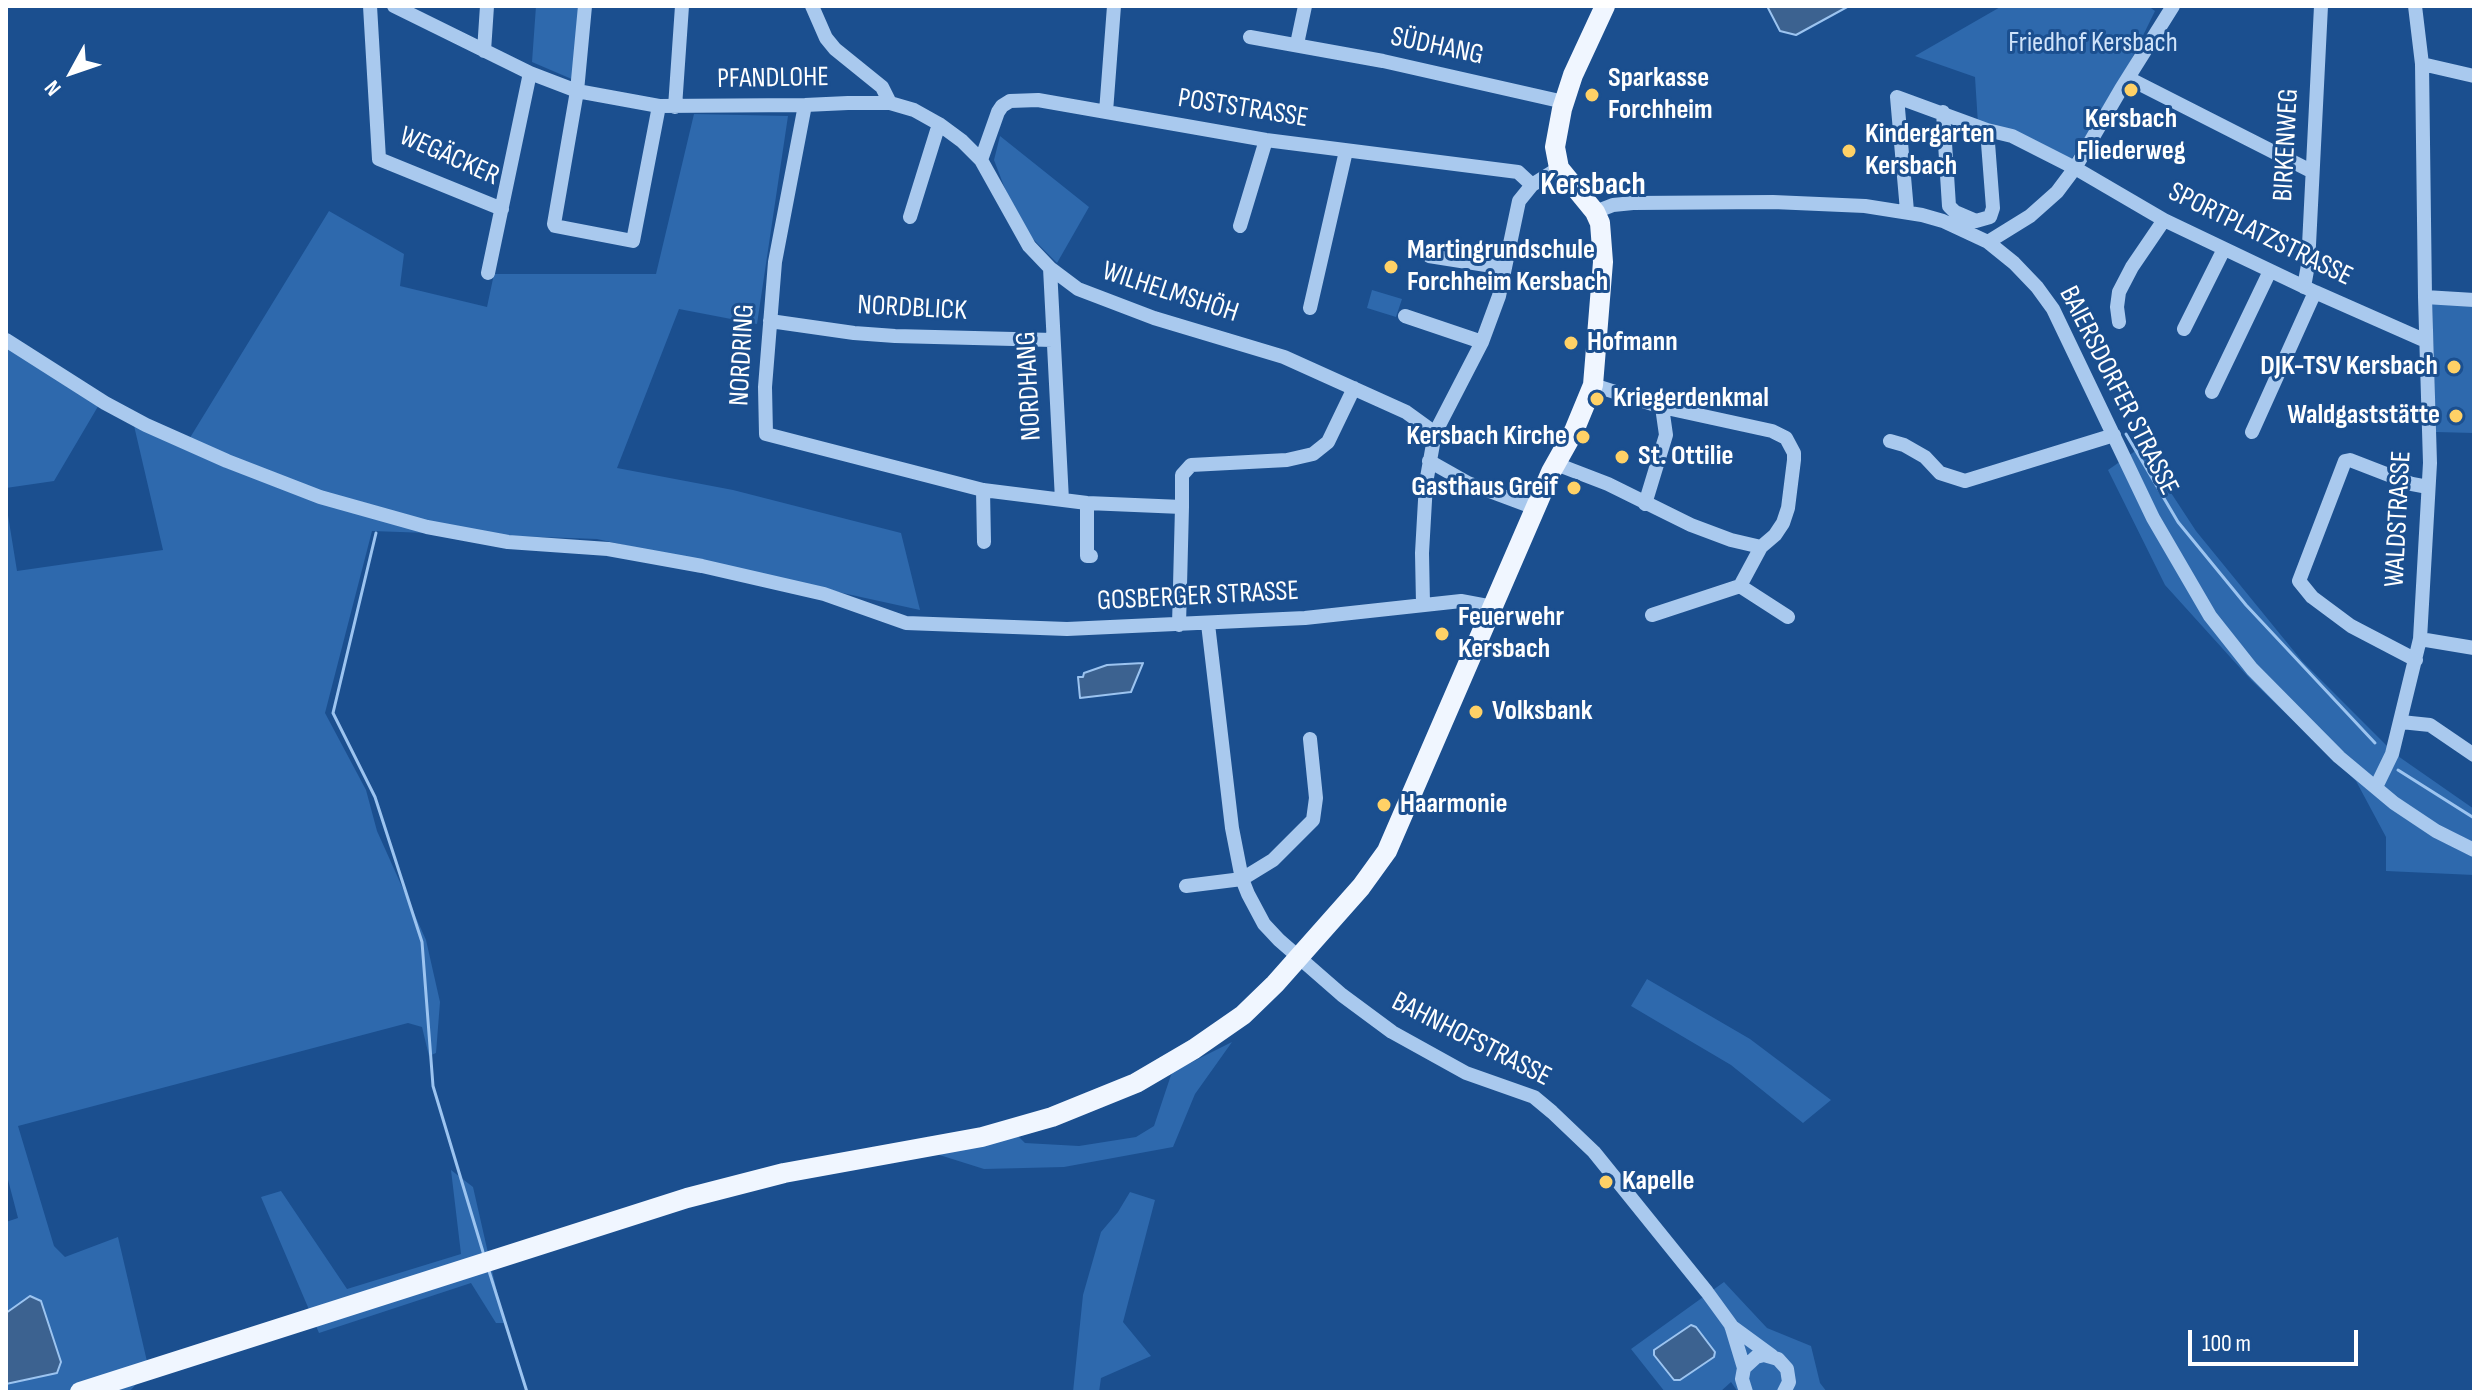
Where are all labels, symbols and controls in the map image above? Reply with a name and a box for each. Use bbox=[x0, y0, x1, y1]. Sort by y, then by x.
street label: SÜDHANG bbox=[1387, 21, 1487, 73]
park label: Friedhof Kersbach bbox=[2008, 27, 2178, 61]
north arrow bbox=[32, 32, 112, 112]
street label: PFANDLOHE bbox=[717, 61, 829, 97]
place label: Sparkasse Forchheim bbox=[1608, 62, 1713, 128]
text: N bbox=[39, 75, 67, 101]
marker: Kersbach Fliederweg bbox=[2122, 81, 2140, 99]
street label: POSTSTRASSE bbox=[1176, 82, 1310, 136]
marker: Sparkasse Forchheim bbox=[1583, 86, 1601, 104]
street label: BIRKENWEG bbox=[2267, 88, 2307, 202]
place label: Kersbach Fliederweg bbox=[2077, 103, 2185, 169]
place label: Kindergarten Kersbach bbox=[1865, 118, 1995, 184]
street label: WEGÄCKER bbox=[394, 120, 504, 194]
marker: Kindergarten Kersbach bbox=[1840, 142, 1858, 160]
district label: Kersbach bbox=[1540, 167, 1646, 205]
street label: SPORTPLATZSTRASSE bbox=[2162, 176, 2358, 294]
place label: Martingrundschule Forchheim Kersbach bbox=[1407, 234, 1608, 300]
street label: WILHELMSHÖH bbox=[1098, 255, 1242, 331]
marker: Martingrundschule Forchheim Kersbach bbox=[1382, 258, 1400, 276]
street label: BAIERSDORFER STRASSE bbox=[2051, 281, 2185, 501]
street label: NORDBLICK bbox=[856, 289, 968, 329]
street label: NORDRING bbox=[724, 303, 762, 407]
place label: Hofmann bbox=[1587, 326, 1678, 360]
street label: NORDHANG bbox=[1010, 331, 1050, 441]
marker: Hofmann bbox=[1562, 334, 1580, 352]
place label: DJK-TSV Kersbach bbox=[2260, 350, 2438, 384]
marker: DJK-TSV Kersbach bbox=[2445, 358, 2463, 376]
place label: Kriegerdenkmal bbox=[1613, 382, 1769, 416]
marker: Kriegerdenkmal bbox=[1588, 390, 1606, 408]
place label: Waldgaststätte bbox=[2287, 399, 2440, 433]
marker: Waldgaststätte bbox=[2447, 407, 2465, 425]
place label: Kersbach Kirche bbox=[1406, 420, 1567, 454]
marker: Kersbach Kirche bbox=[1574, 428, 1592, 446]
place label: St. Ottilie bbox=[1638, 440, 1733, 474]
marker: St. Ottilie bbox=[1613, 448, 1631, 466]
street label: WALDSTRASSE bbox=[2379, 450, 2419, 588]
place label: Gasthaus Greif bbox=[1411, 471, 1558, 505]
marker: Gasthaus Greif bbox=[1565, 479, 1583, 497]
street label: GOSBERGER STRASSE bbox=[1096, 575, 1300, 619]
place label: Feuerwehr Kersbach bbox=[1458, 601, 1564, 667]
marker: Feuerwehr Kersbach bbox=[1433, 625, 1451, 643]
place label: Volksbank bbox=[1492, 695, 1593, 729]
marker: Volksbank bbox=[1467, 703, 1485, 721]
place label: Haarmonie bbox=[1400, 788, 1507, 822]
marker: Haarmonie bbox=[1375, 796, 1393, 814]
street label: BAHNHOFSTRASSE bbox=[1386, 985, 1556, 1095]
place label: Kapelle bbox=[1622, 1165, 1694, 1199]
marker: Kapelle bbox=[1597, 1173, 1615, 1191]
scale bar bbox=[2192, 1314, 2362, 1364]
text: 100 m bbox=[2202, 1329, 2251, 1358]

